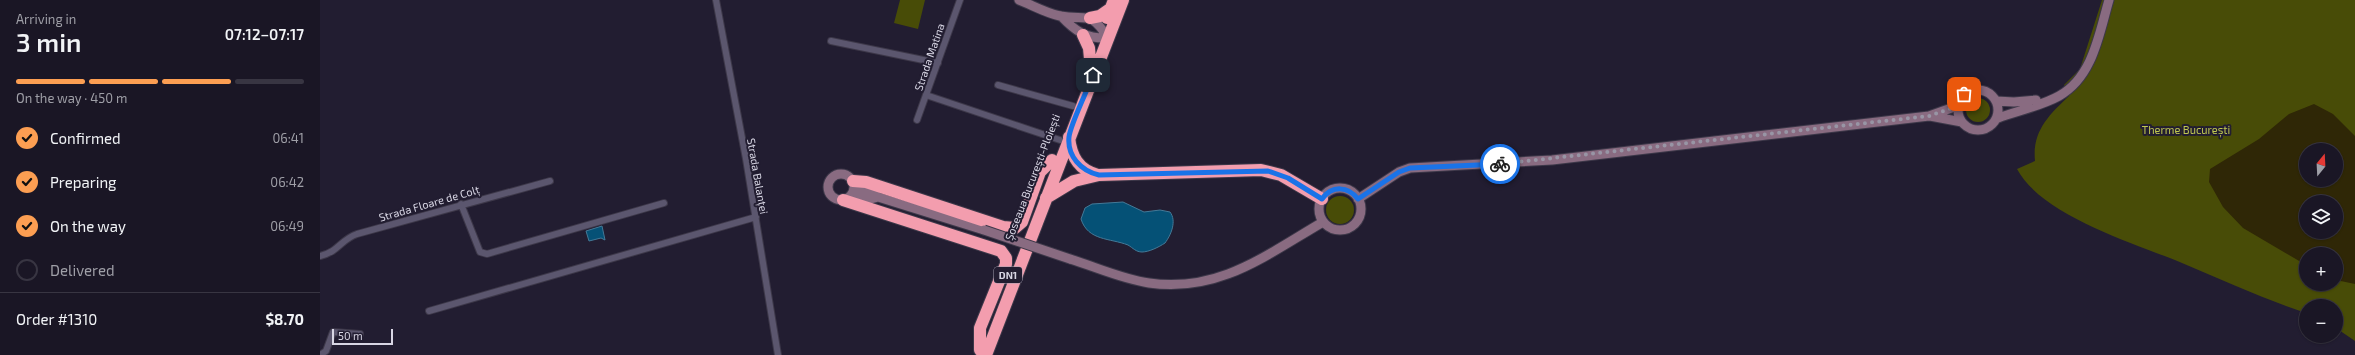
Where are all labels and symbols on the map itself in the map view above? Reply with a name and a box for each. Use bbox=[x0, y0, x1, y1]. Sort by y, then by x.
street label: Strada Matina bbox=[911, 22, 947, 92]
pin bbox=[1076, 58, 1110, 92]
pin bbox=[1947, 77, 1981, 111]
street label: Șoseaua București-Ploiești bbox=[1002, 112, 1064, 243]
park label: Therme București bbox=[2142, 123, 2230, 138]
street label: Strada Balanței bbox=[743, 137, 771, 215]
north arrow bbox=[2299, 143, 2343, 187]
courier bbox=[1480, 144, 1520, 184]
street label: Strada Floare de Colț bbox=[377, 182, 481, 226]
road number: DN1 bbox=[994, 267, 1022, 283]
scale bar bbox=[332, 327, 393, 346]

